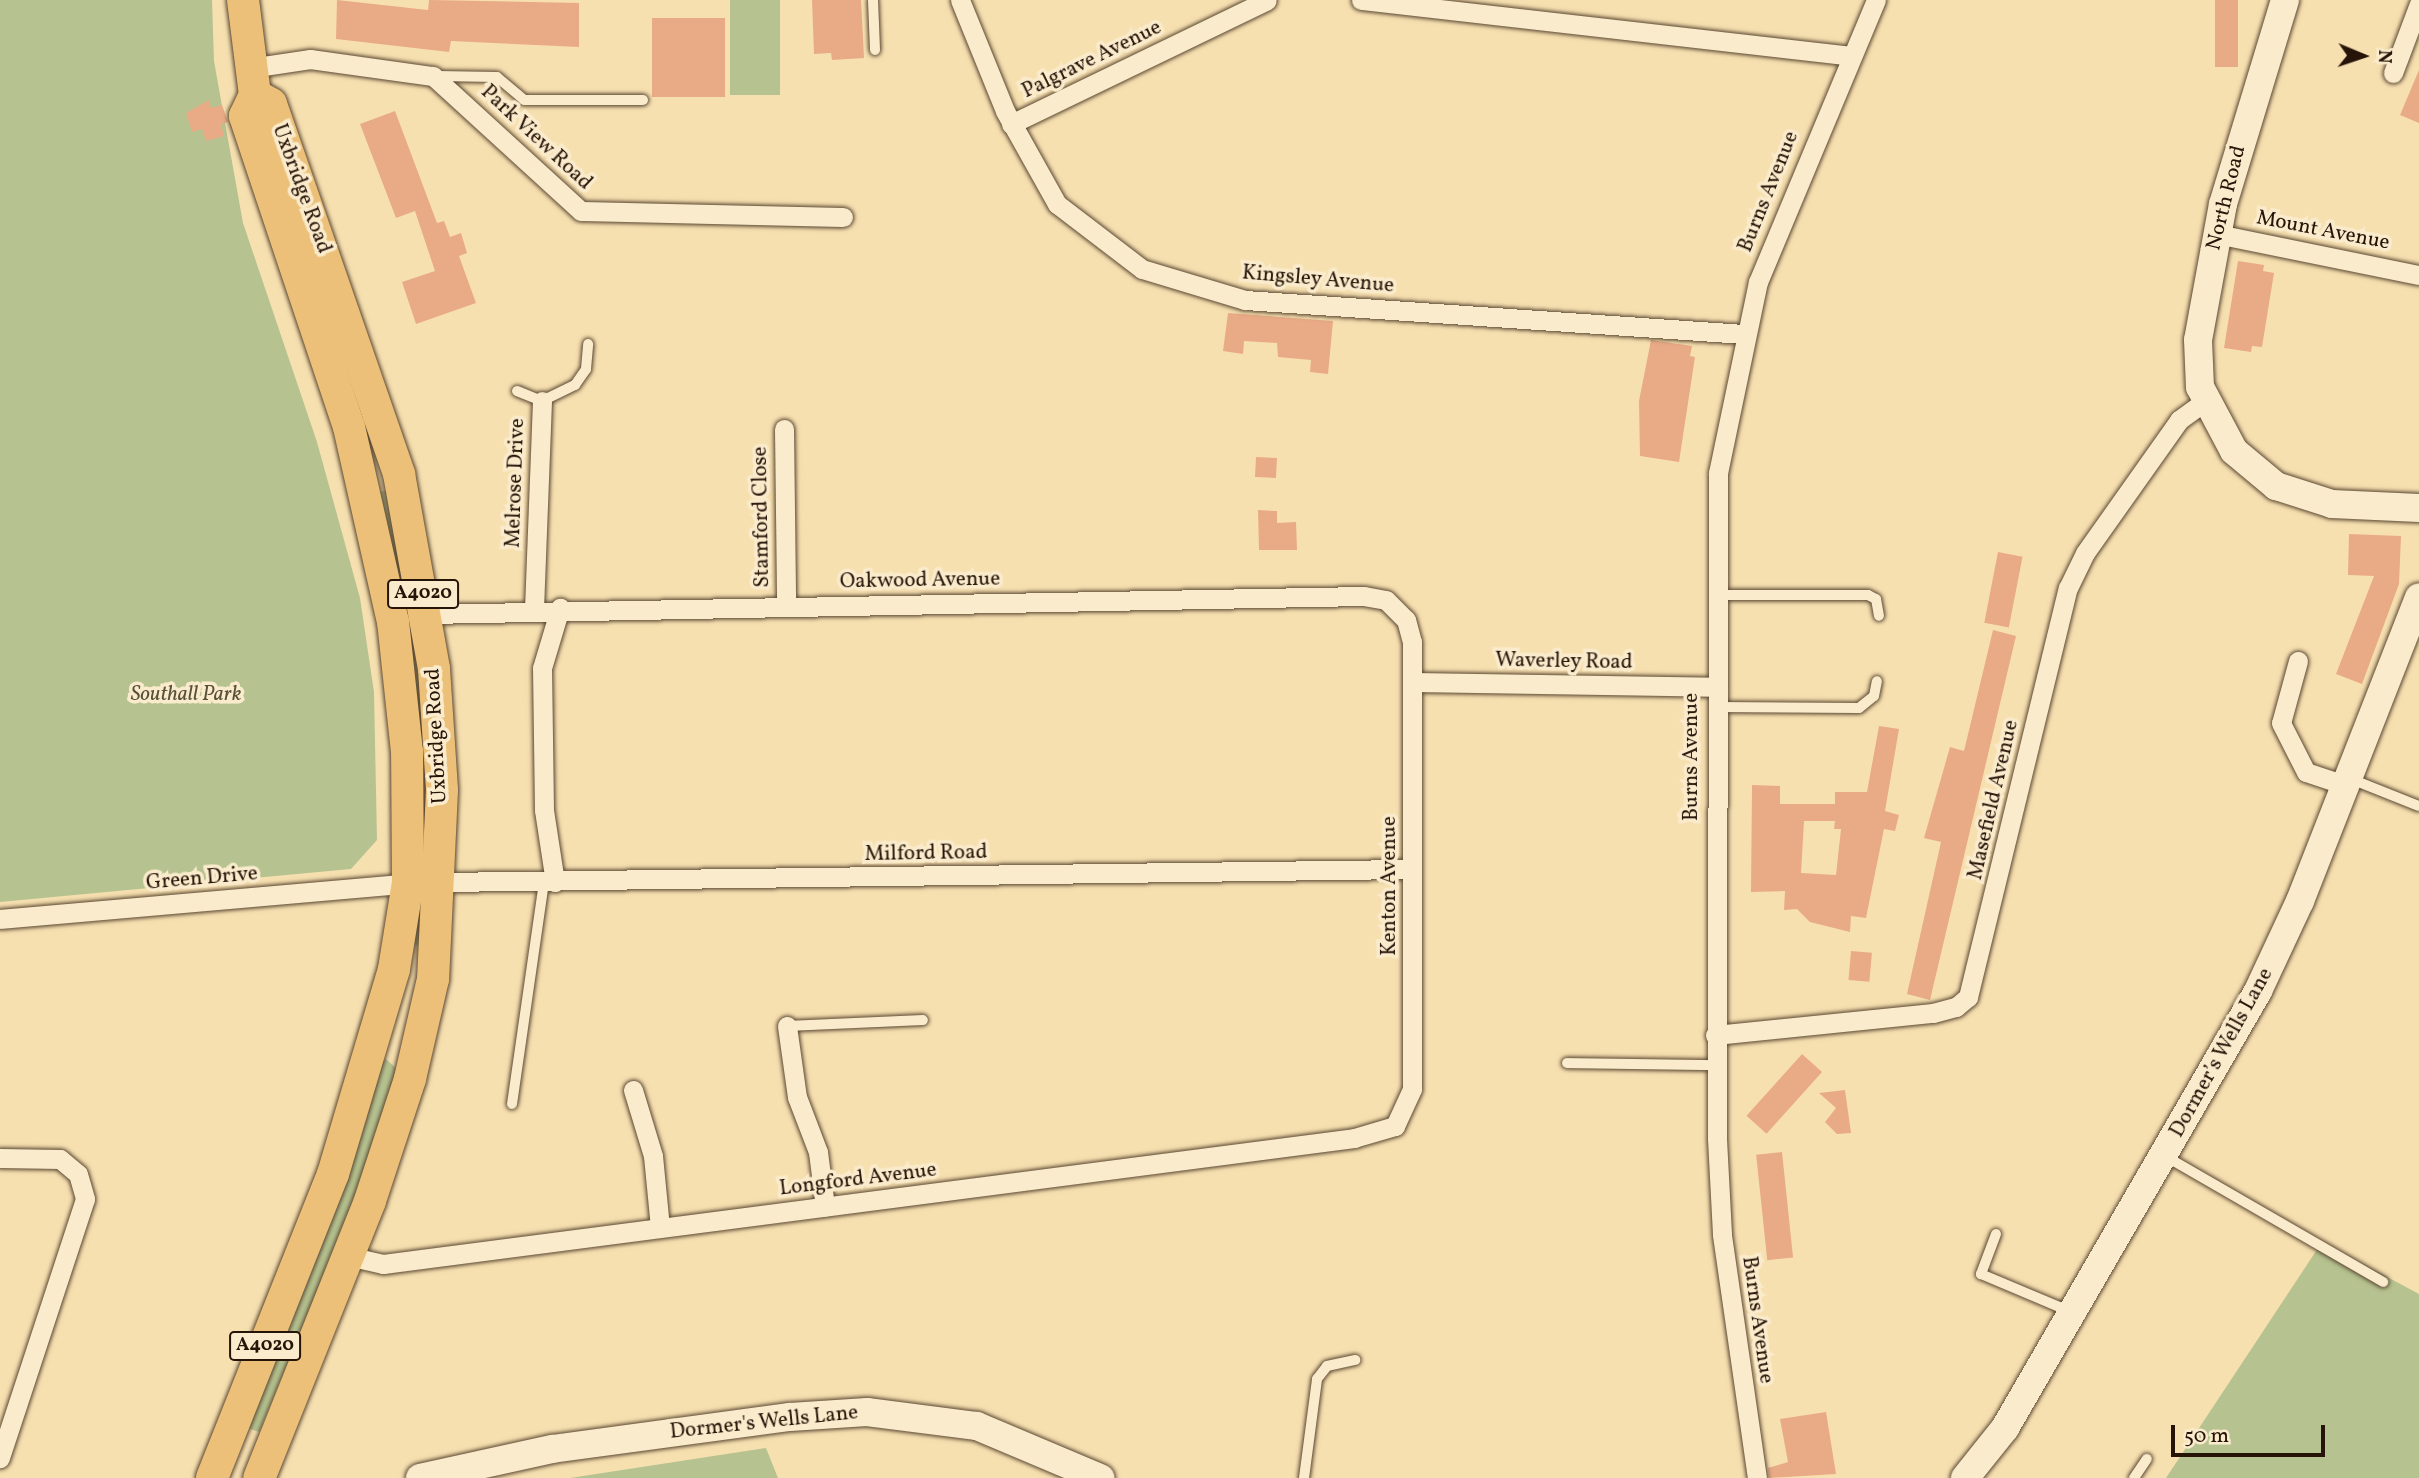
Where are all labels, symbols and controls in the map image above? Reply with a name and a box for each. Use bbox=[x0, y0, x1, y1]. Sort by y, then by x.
street label: Palgrave Avenue bbox=[1018, 15, 1166, 105]
north arrow bbox=[2328, 21, 2398, 91]
text: N bbox=[2371, 49, 2397, 64]
street label: Park View Road bbox=[475, 80, 597, 196]
street label: Uxbridge Road bbox=[266, 121, 336, 257]
street label: Burns Avenue bbox=[1733, 128, 1805, 256]
street label: North Road bbox=[2202, 143, 2252, 253]
street label: Mount Avenue bbox=[2254, 206, 2392, 256]
street label: Kingsley Avenue bbox=[1241, 261, 1395, 299]
street label: Melrose Drive bbox=[501, 418, 531, 548]
street label: Stamford Close bbox=[748, 446, 776, 588]
street label: Oakwood Avenue bbox=[840, 567, 1000, 595]
road number: A4020 bbox=[386, 579, 460, 610]
street label: Waverley Road bbox=[1495, 648, 1633, 676]
street label: Uxbridge Road bbox=[421, 667, 453, 805]
park label: Southall Park bbox=[131, 682, 241, 708]
street label: Burns Avenue bbox=[1679, 693, 1705, 821]
street label: Masefield Avenue bbox=[1963, 718, 2025, 882]
street label: Kenton Avenue bbox=[1377, 816, 1403, 956]
street label: Milford Road bbox=[864, 840, 988, 868]
street label: Green Drive bbox=[145, 862, 259, 896]
street label: Dormer’s Wells Lane bbox=[2165, 963, 2279, 1143]
street label: Longford Avenue bbox=[778, 1158, 938, 1202]
street label: Burns Avenue bbox=[1736, 1255, 1778, 1385]
road number: A4020 bbox=[228, 1330, 302, 1362]
street label: Dormer's Wells Lane bbox=[668, 1401, 860, 1445]
scale bar bbox=[2174, 1412, 2328, 1456]
text: 50 m bbox=[2184, 1422, 2229, 1451]

